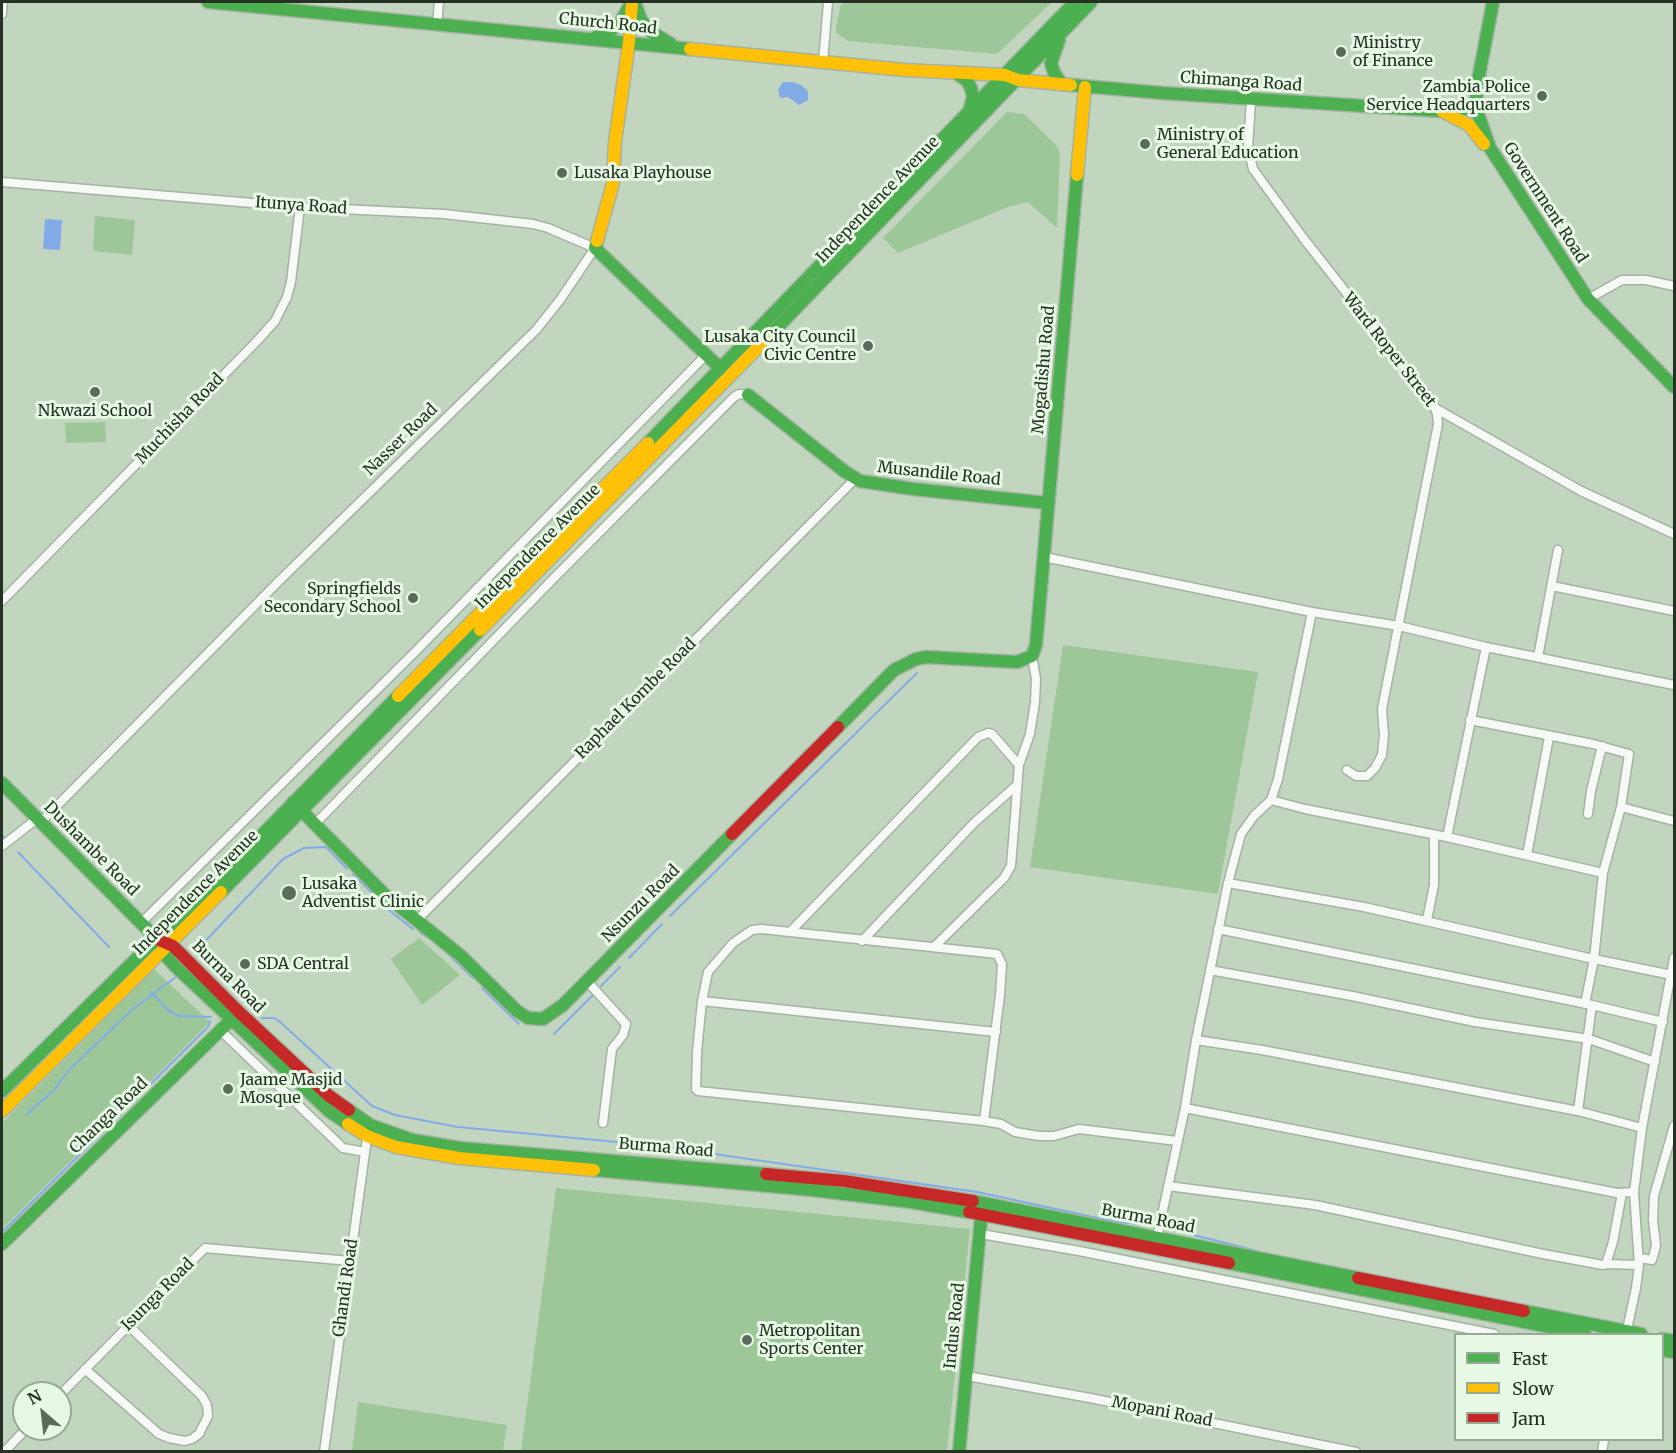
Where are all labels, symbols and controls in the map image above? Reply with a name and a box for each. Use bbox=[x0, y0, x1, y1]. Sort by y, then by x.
street label: Church Road bbox=[558, 9, 658, 39]
place label: Ministry of Finance bbox=[1353, 33, 1433, 71]
marker: Ministry of Finance bbox=[1334, 45, 1348, 59]
street label: Chimanga Road bbox=[1180, 68, 1302, 96]
place label: Zambia Police Service Headquarters bbox=[1366, 77, 1530, 115]
marker: Zambia Police Service Headquarters bbox=[1535, 89, 1549, 103]
place label: Ministry of General Education bbox=[1157, 125, 1298, 163]
street label: Independence Avenue bbox=[813, 133, 943, 267]
marker: Ministry of General Education bbox=[1138, 137, 1152, 151]
street label: Government Road bbox=[1499, 139, 1591, 267]
place label: Lusaka Playhouse bbox=[574, 163, 711, 183]
marker: Lusaka Playhouse bbox=[555, 166, 569, 180]
street label: Itunya Road bbox=[254, 193, 348, 219]
street label: Ward Roper Street bbox=[1338, 289, 1440, 411]
street label: Mogadishu Road bbox=[1029, 305, 1059, 435]
place label: Lusaka City Council Civic Centre bbox=[704, 327, 856, 365]
marker: Lusaka City Council Civic Centre bbox=[861, 339, 875, 353]
street label: Muchisha Road bbox=[132, 370, 228, 468]
marker: Nkwazi School bbox=[88, 385, 102, 399]
street label: Nasser Road bbox=[360, 400, 442, 480]
place label: Nkwazi School bbox=[38, 401, 152, 421]
street label: Musandile Road bbox=[877, 458, 1001, 490]
street label: Independence Avenue bbox=[472, 481, 604, 613]
place label: Springfields Secondary School bbox=[264, 579, 401, 617]
marker: Springfields Secondary School bbox=[406, 591, 420, 605]
street label: Raphael Kombe Road bbox=[572, 635, 700, 763]
street label: Dushambe Road bbox=[40, 798, 142, 900]
street label: Independence Avenue bbox=[130, 827, 262, 959]
street label: Nsunzu Road bbox=[598, 861, 684, 947]
place label: Lusaka Adventist Clinic bbox=[302, 874, 424, 912]
marker: Lusaka Adventist Clinic bbox=[280, 884, 298, 902]
street label: Burma Road bbox=[188, 937, 268, 1017]
place label: SDA Central bbox=[257, 954, 349, 974]
marker: SDA Central bbox=[238, 957, 252, 971]
place label: Jaame Masjid Mosque bbox=[240, 1070, 342, 1108]
street label: Changa Road bbox=[66, 1074, 152, 1158]
marker: Jaame Masjid Mosque bbox=[221, 1082, 235, 1096]
street label: Burma Road bbox=[618, 1134, 714, 1162]
street label: Burma Road bbox=[1100, 1201, 1196, 1237]
street label: Ghandi Road bbox=[330, 1238, 362, 1338]
street label: Isunga Road bbox=[118, 1255, 198, 1335]
street label: Indus Road bbox=[941, 1282, 969, 1370]
place label: Metropolitan Sports Center bbox=[759, 1321, 863, 1359]
marker: Metropolitan Sports Center bbox=[740, 1333, 754, 1347]
legend bbox=[1454, 1333, 1664, 1441]
text: Fast bbox=[1512, 1347, 1548, 1370]
text: Slow bbox=[1512, 1377, 1554, 1400]
north arrow bbox=[12, 1381, 72, 1441]
text: N bbox=[24, 1385, 45, 1409]
street label: Mopani Road bbox=[1110, 1393, 1214, 1431]
text: Jam bbox=[1512, 1407, 1546, 1430]

